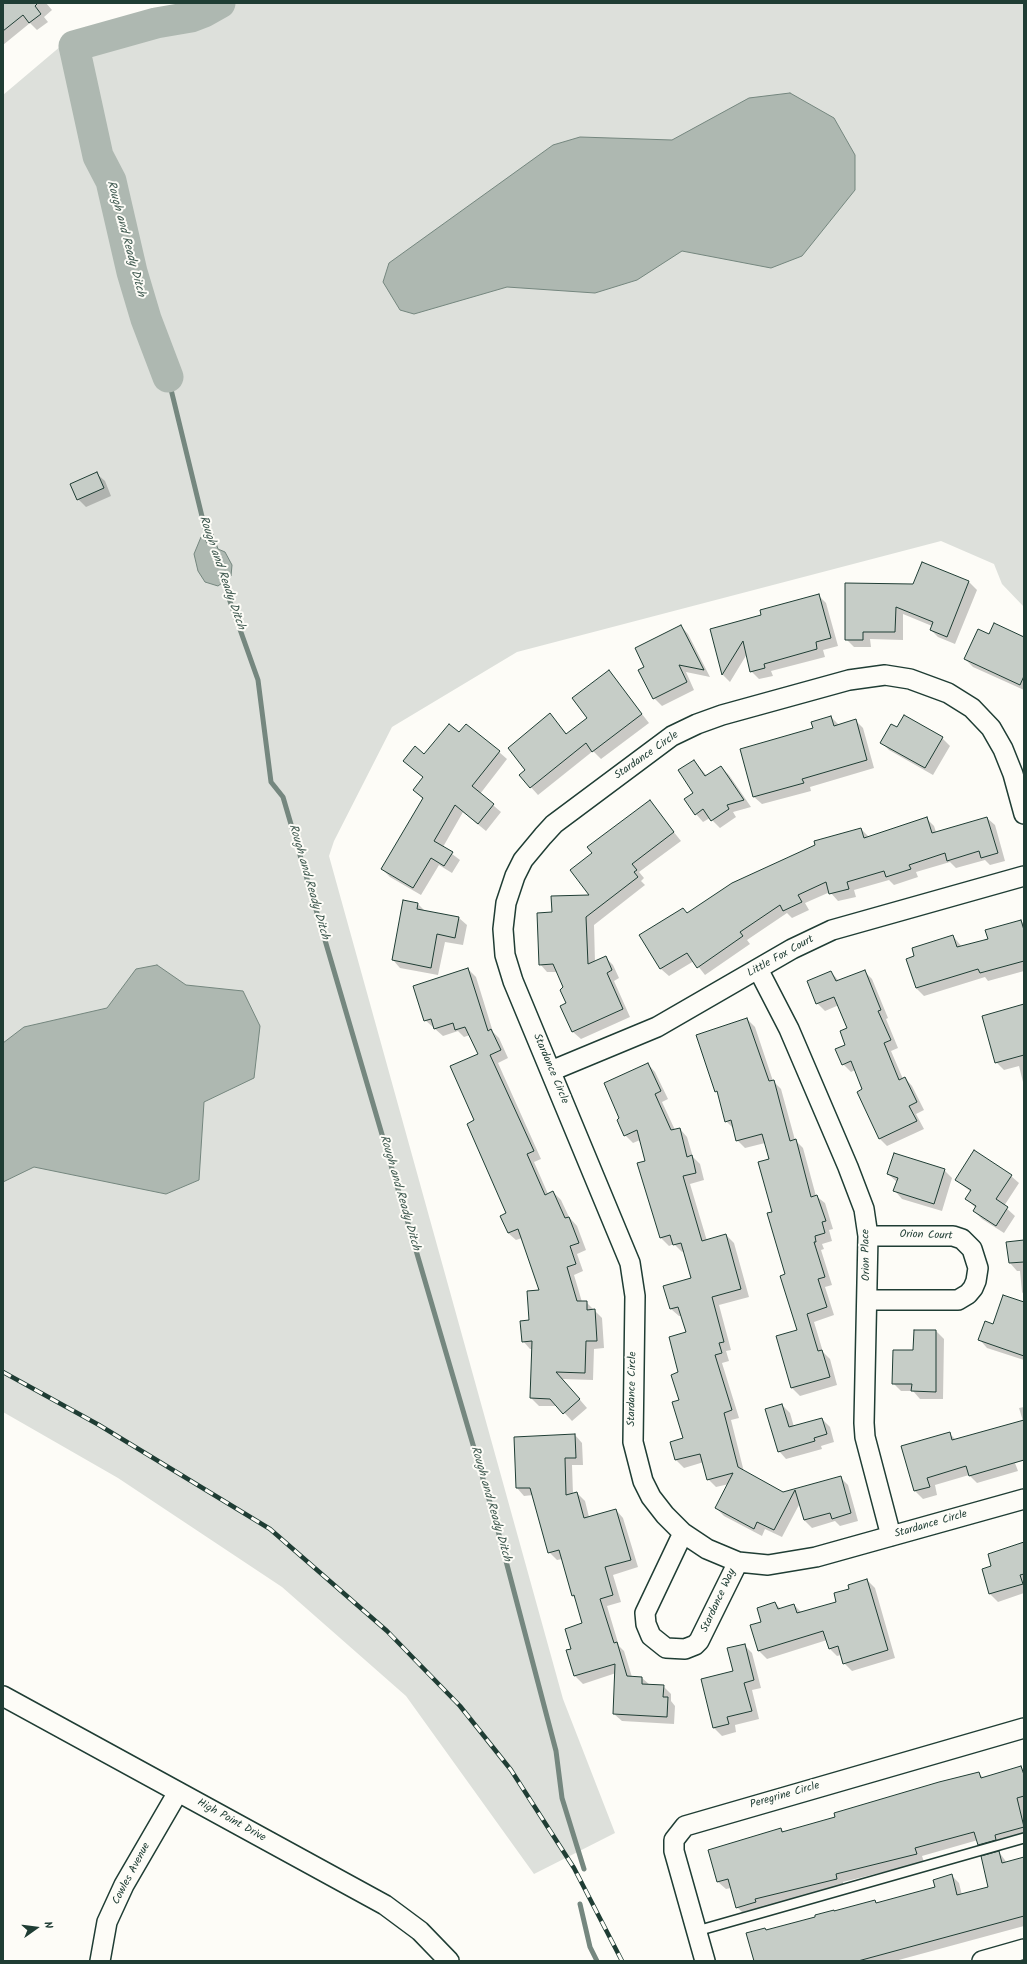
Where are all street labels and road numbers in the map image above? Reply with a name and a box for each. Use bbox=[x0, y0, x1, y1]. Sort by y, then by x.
street label: Stardance Circle bbox=[612, 729, 682, 783]
street label: Little Fox Court bbox=[746, 933, 816, 981]
street label: Stardance Circle bbox=[529, 1032, 571, 1106]
street label: Orion Court bbox=[899, 1228, 953, 1244]
street label: Orion Place bbox=[860, 1229, 874, 1281]
street label: Stardance Circle bbox=[626, 1351, 640, 1427]
street label: Stardance Circle bbox=[893, 1508, 969, 1542]
street label: Stardance Way bbox=[699, 1567, 739, 1635]
street label: Peregrine Circle bbox=[749, 1780, 821, 1812]
street label: High Point Drive bbox=[194, 1797, 268, 1845]
street label: Cowles Avenue bbox=[110, 1841, 154, 1907]

